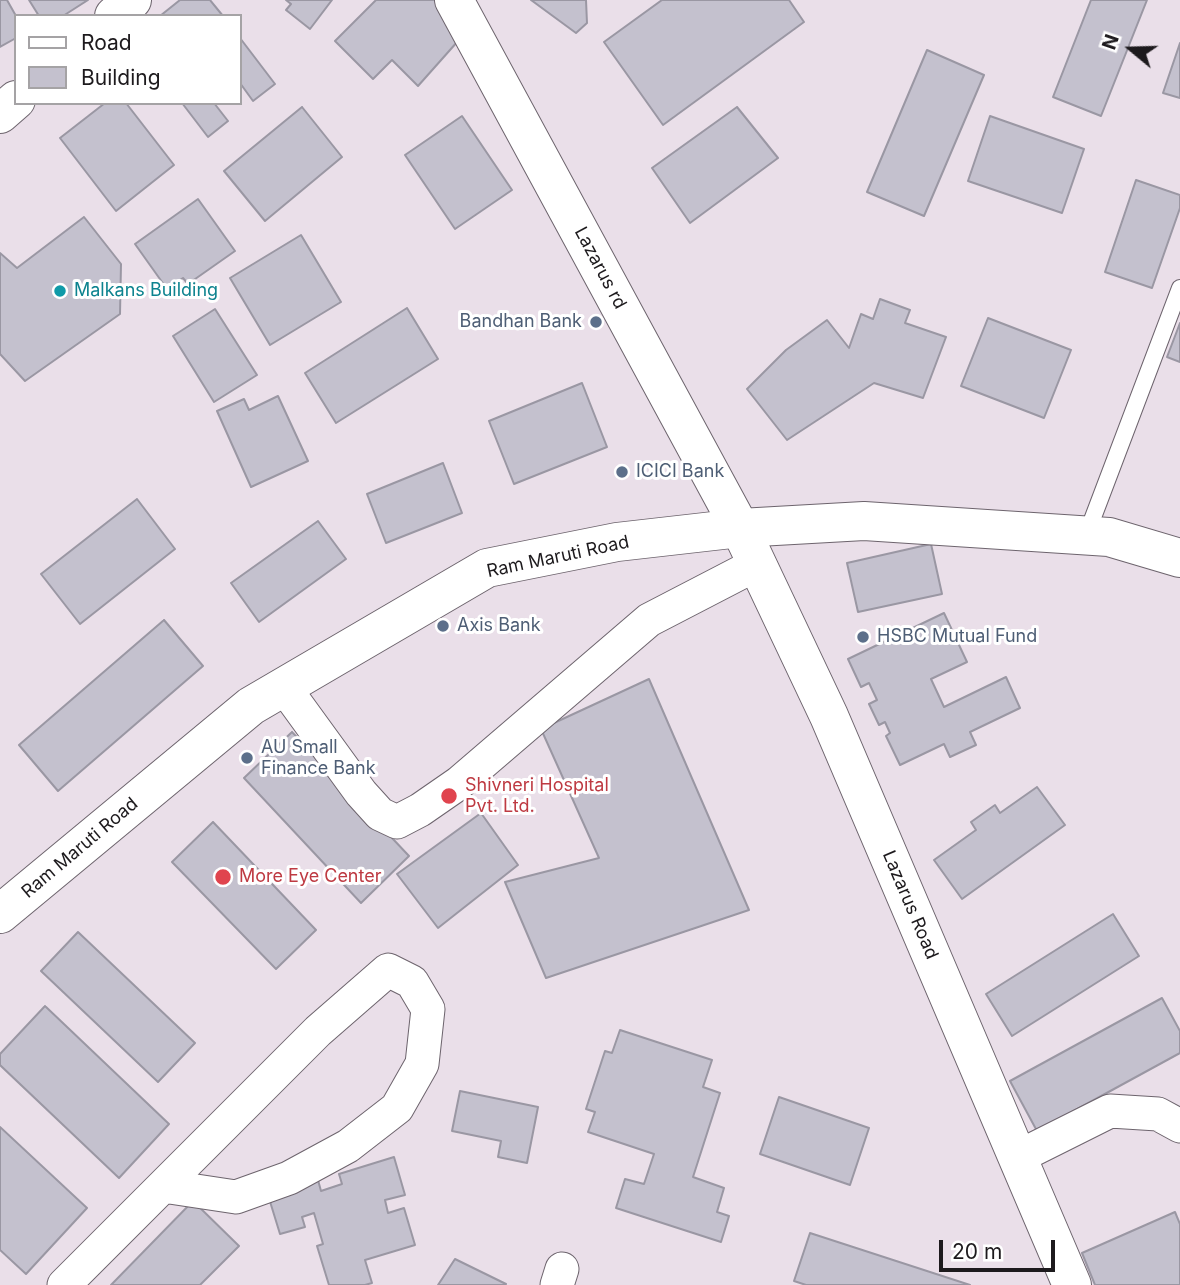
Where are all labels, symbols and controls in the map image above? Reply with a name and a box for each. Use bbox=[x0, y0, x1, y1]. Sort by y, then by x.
legend bbox=[14, 14, 242, 105]
north arrow bbox=[1096, 14, 1166, 84]
text: Road bbox=[81, 30, 132, 55]
text: N bbox=[1097, 31, 1124, 53]
text: Building bbox=[81, 65, 161, 90]
street label: Lazarus rd bbox=[569, 223, 631, 313]
place label: Malkans Building bbox=[74, 280, 218, 302]
marker: Malkans Building bbox=[52, 283, 68, 299]
place label: Bandhan Bank bbox=[460, 311, 582, 333]
marker: Bandhan Bank bbox=[588, 314, 604, 330]
place label: ICICI Bank bbox=[636, 461, 724, 483]
marker: ICICI Bank bbox=[614, 464, 630, 480]
street label: Ram Maruti Road bbox=[485, 531, 631, 583]
place label: Axis Bank bbox=[457, 615, 541, 637]
marker: Axis Bank bbox=[435, 618, 451, 634]
place label: HSBC Mutual Fund bbox=[877, 626, 1037, 648]
marker: HSBC Mutual Fund bbox=[855, 629, 871, 645]
place label: AU Small Finance Bank bbox=[261, 737, 376, 780]
marker: AU Small Finance Bank bbox=[239, 750, 255, 766]
place label: Shivneri Hospital Pvt. Ltd. bbox=[465, 775, 609, 818]
marker: Shivneri Hospital Pvt. Ltd. bbox=[439, 786, 459, 806]
street label: Ram Maruti Road bbox=[18, 793, 142, 903]
street label: Lazarus Road bbox=[877, 848, 943, 962]
place label: More Eye Center bbox=[239, 866, 381, 888]
marker: More Eye Center bbox=[213, 867, 233, 887]
scale bar bbox=[942, 1226, 1058, 1270]
text: 20 m bbox=[952, 1239, 1002, 1264]

